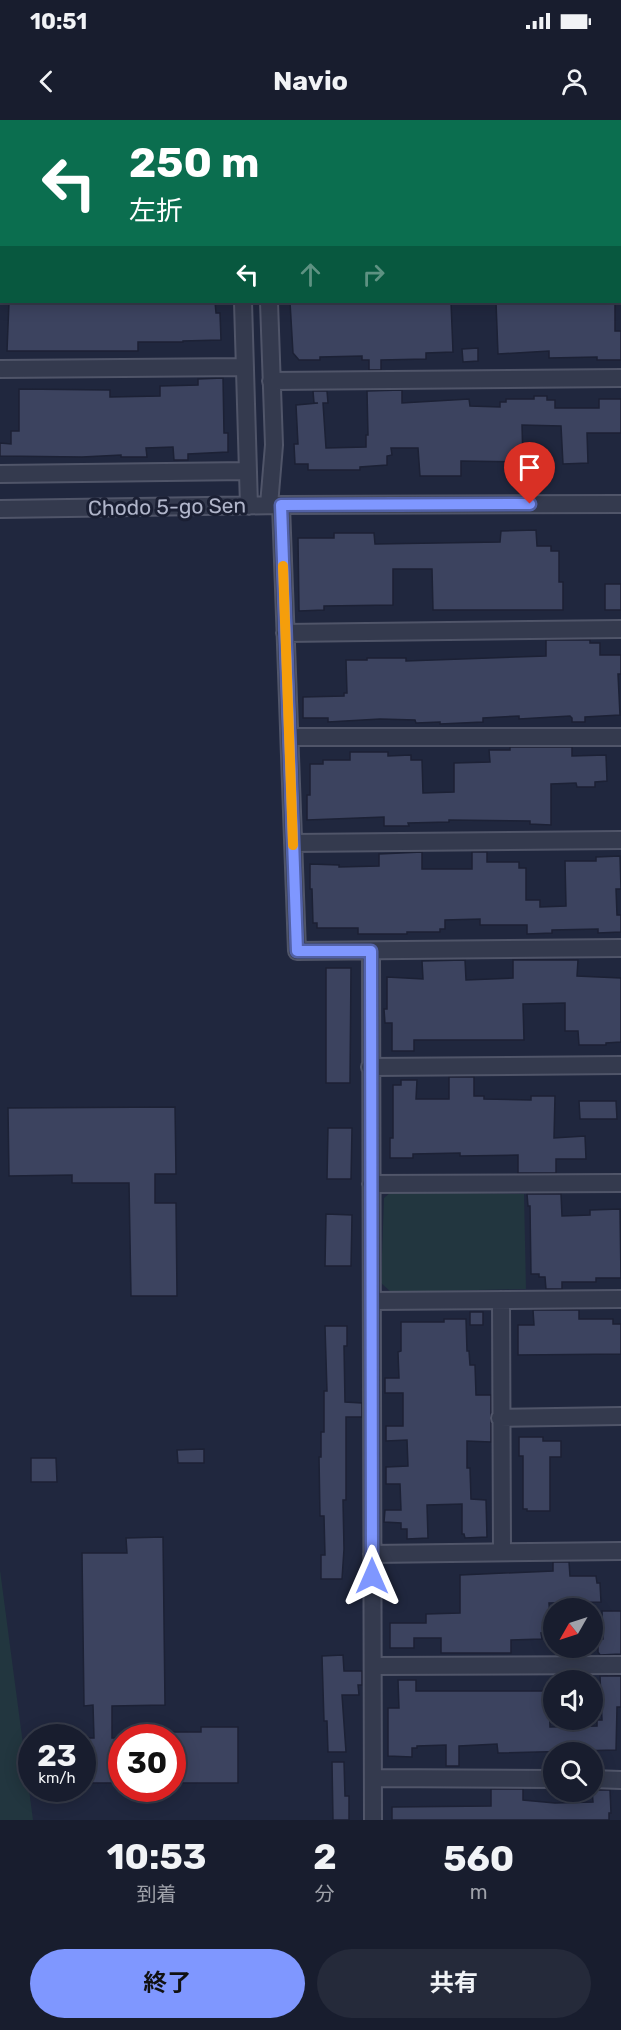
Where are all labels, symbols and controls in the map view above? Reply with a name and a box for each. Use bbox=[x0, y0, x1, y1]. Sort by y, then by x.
text: 10:51 bbox=[30, 8, 87, 35]
icon: back bbox=[30, 65, 63, 98]
text: Navio bbox=[273, 65, 348, 97]
icon: person bbox=[558, 65, 591, 98]
text: 250 m bbox=[129, 138, 259, 188]
icon: left bbox=[30, 144, 108, 222]
text: 左折 bbox=[129, 195, 183, 227]
icon: left bbox=[231, 258, 264, 291]
icon: ahead bbox=[294, 258, 327, 291]
icon: right bbox=[357, 258, 390, 291]
pin bbox=[504, 442, 555, 504]
icon: arrive bbox=[513, 451, 546, 484]
street label: Chodo 5-go Sen bbox=[88, 493, 246, 520]
position arrow bbox=[340, 1544, 404, 1608]
north arrow bbox=[543, 1598, 603, 1658]
map controls bbox=[543, 1598, 603, 1802]
button: sound bbox=[543, 1670, 603, 1730]
speed limit sign: 30 bbox=[108, 1724, 186, 1802]
text: 23 bbox=[37, 1738, 77, 1774]
button: search bbox=[543, 1742, 603, 1802]
text: km/h bbox=[38, 1769, 76, 1787]
text: 10:53 bbox=[107, 1835, 207, 1878]
text: 2 bbox=[313, 1835, 337, 1878]
text: 560 bbox=[443, 1837, 514, 1880]
text: m bbox=[470, 1880, 488, 1904]
text: 到着 bbox=[137, 1882, 177, 1906]
text: 分 bbox=[315, 1882, 335, 1906]
button: 終了 bbox=[30, 1949, 305, 2018]
button: 共有 bbox=[317, 1949, 591, 2018]

